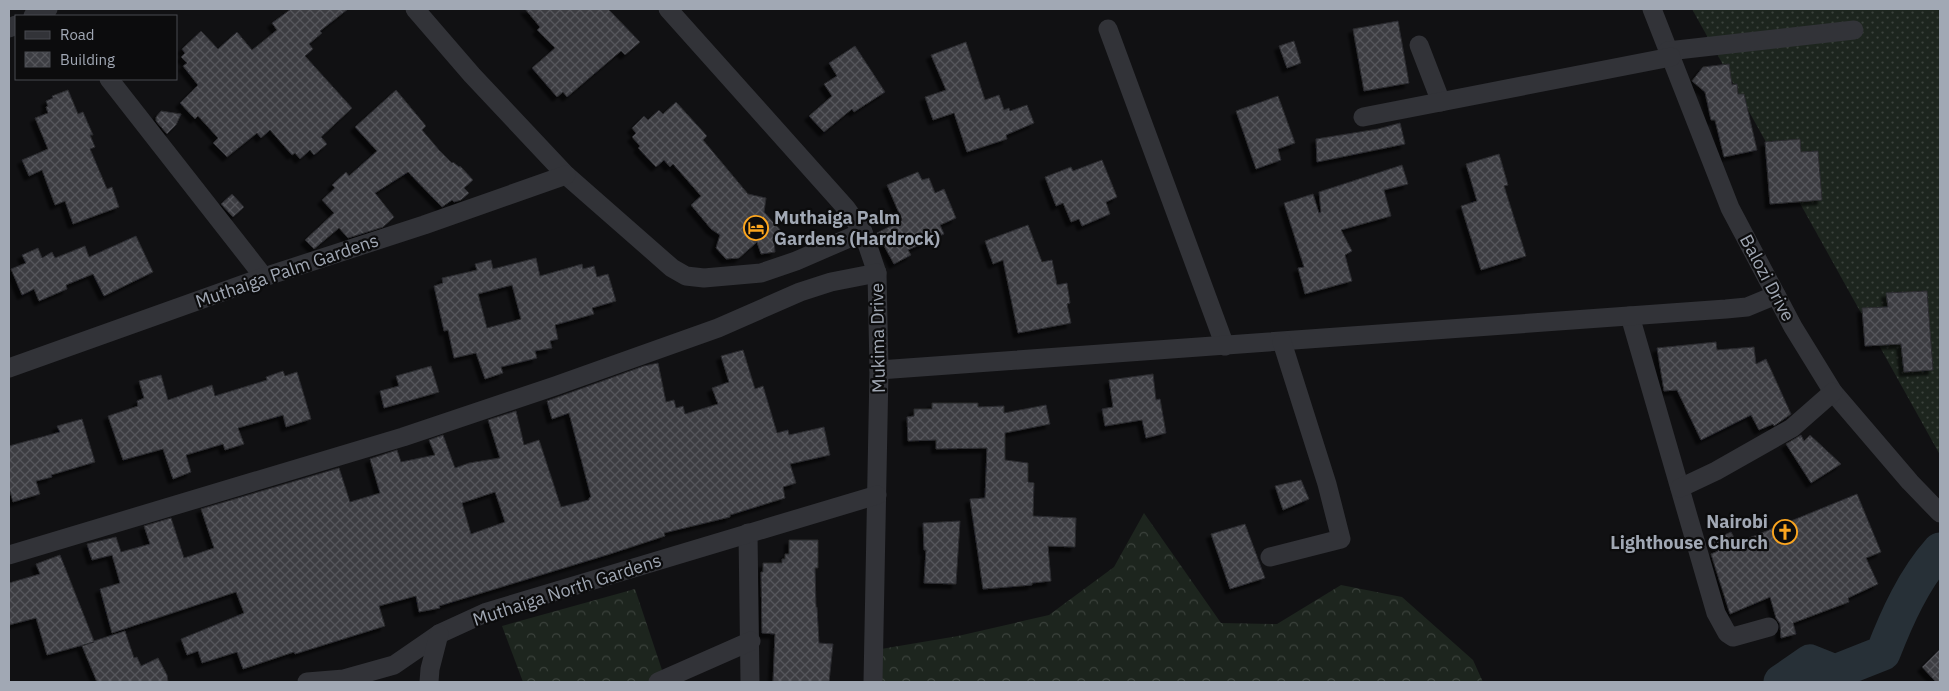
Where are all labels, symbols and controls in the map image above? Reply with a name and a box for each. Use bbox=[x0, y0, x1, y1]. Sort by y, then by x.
legend bbox=[15, 15, 178, 80]
text: Road bbox=[60, 25, 95, 44]
text: Building bbox=[60, 50, 115, 69]
place label: Muthaiga Palm Gardens (Hardrock) bbox=[774, 206, 940, 250]
hotel icon: Muthaiga Palm Gardens (Hardrock) bbox=[743, 215, 769, 241]
street label: Muthaiga Palm Gardens bbox=[192, 228, 381, 313]
street label: Balozi Drive bbox=[1735, 230, 1800, 325]
street label: Mukima Drive bbox=[865, 283, 890, 393]
place label: Nairobi Lighthouse Church bbox=[1610, 510, 1768, 554]
church icon: Nairobi Lighthouse Church bbox=[1772, 519, 1798, 545]
street label: Muthaiga North Gardens bbox=[470, 548, 664, 631]

